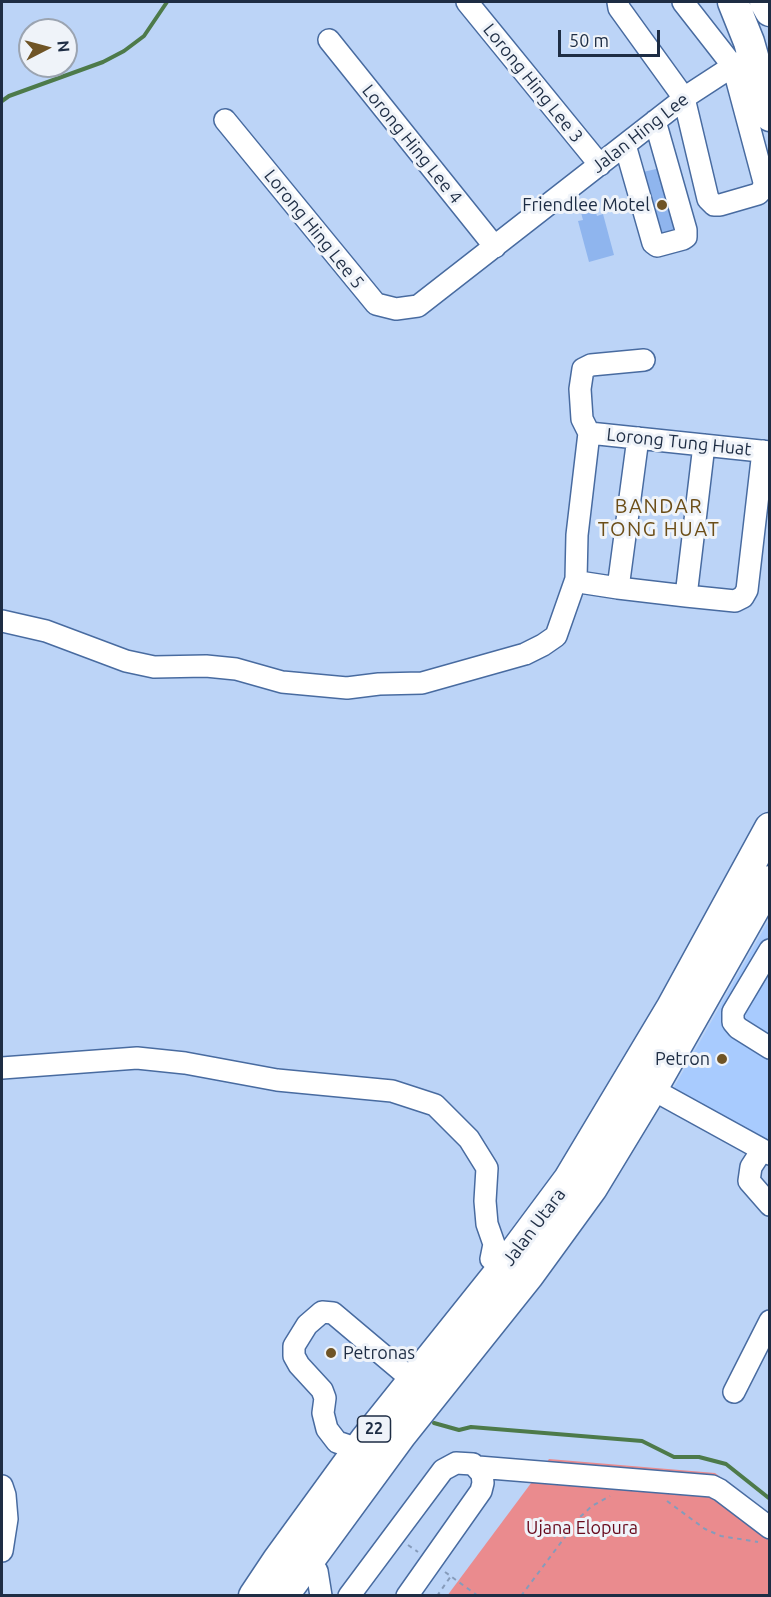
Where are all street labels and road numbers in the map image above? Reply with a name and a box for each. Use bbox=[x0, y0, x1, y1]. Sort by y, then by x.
street label: Lorong Hing Lee 3 bbox=[478, 19, 588, 147]
street label: Lorong Hing Lee 4 bbox=[357, 80, 467, 208]
street label: Jalan Hing Lee bbox=[587, 88, 693, 178]
street label: Lorong Hing Lee 5 bbox=[259, 165, 369, 293]
street label: Lorong Tung Huat bbox=[606, 424, 752, 460]
street label: Jalan Utara bbox=[498, 1184, 570, 1270]
road number: 22 bbox=[358, 1416, 391, 1442]

